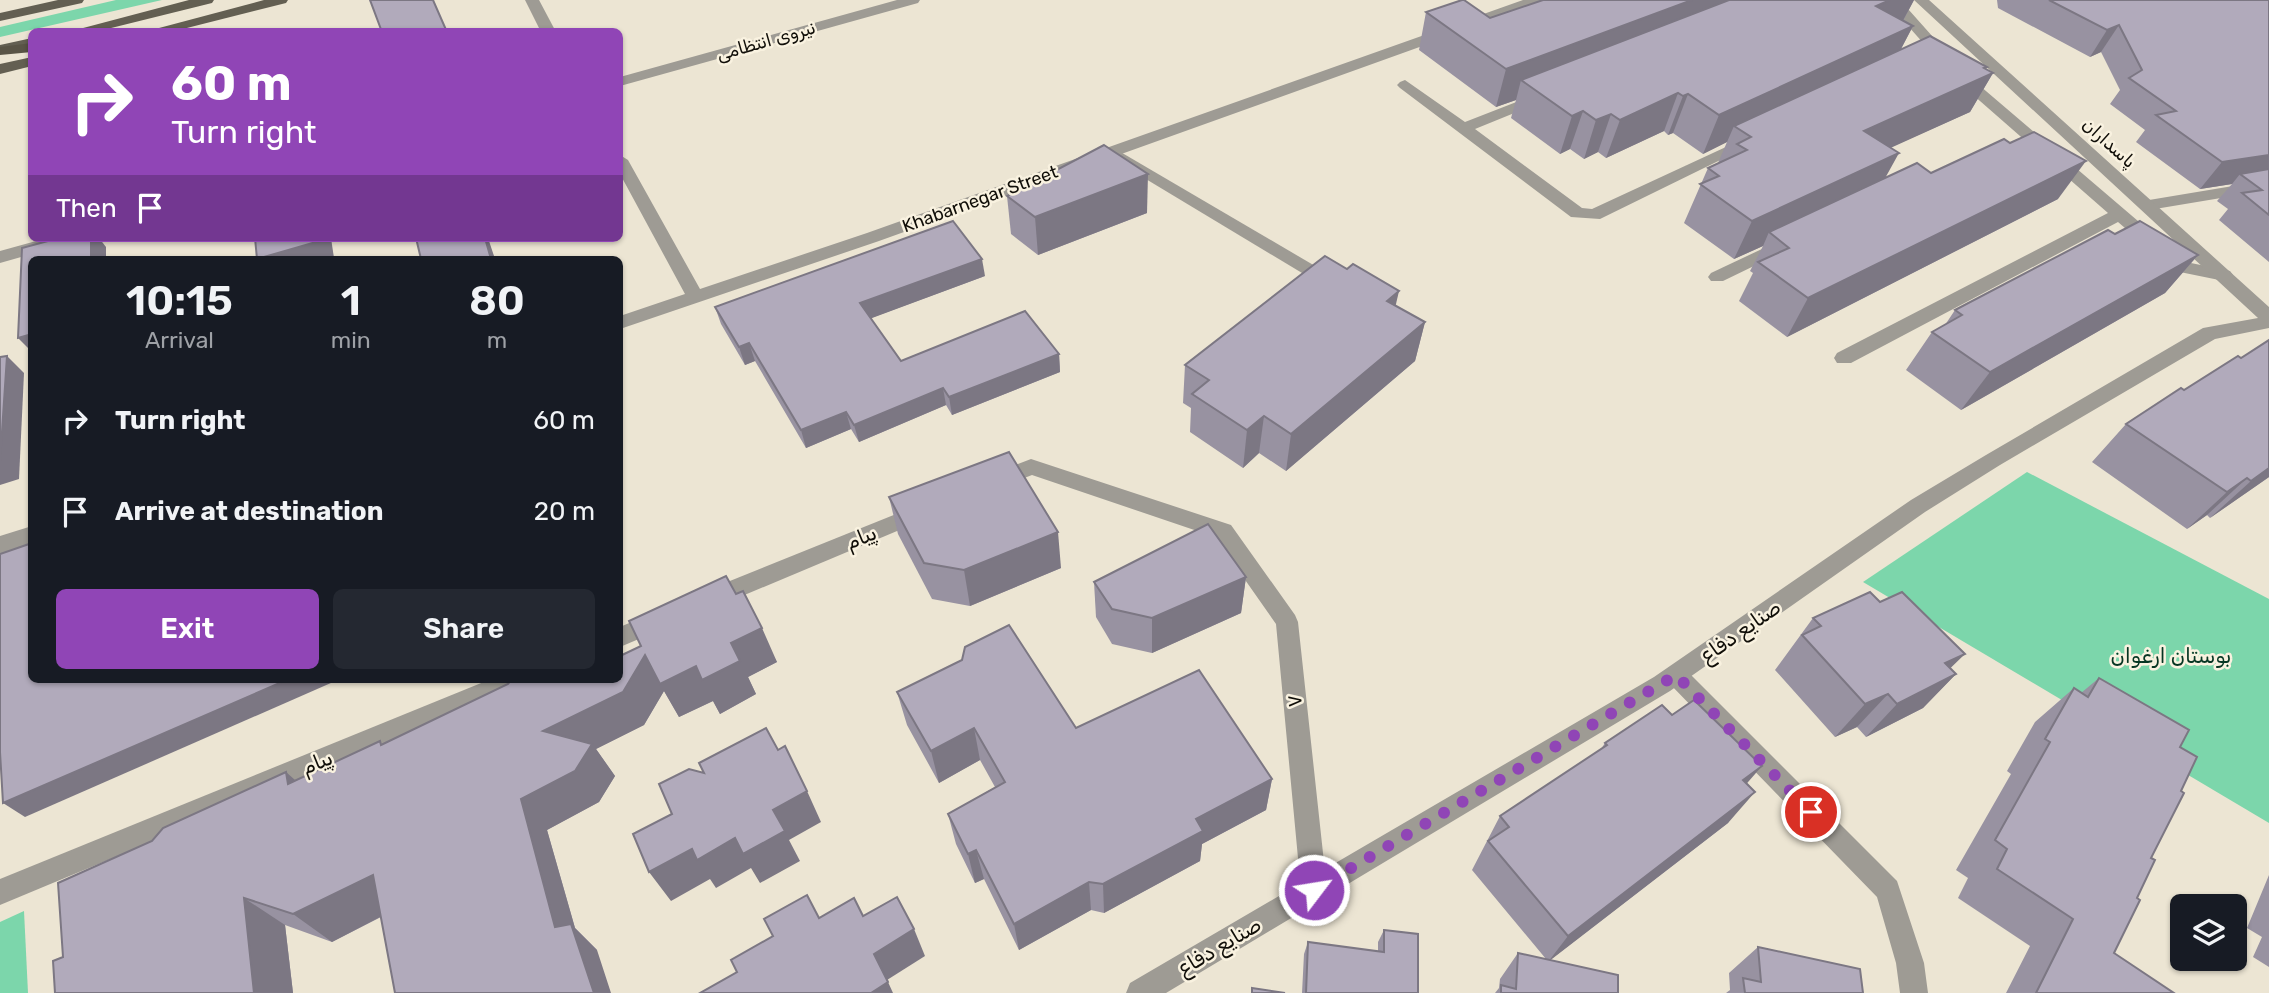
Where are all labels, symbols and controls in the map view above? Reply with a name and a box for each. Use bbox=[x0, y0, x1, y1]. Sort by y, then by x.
street label: نیروی انتظامی bbox=[714, 16, 818, 66]
text: 60 m bbox=[171, 54, 292, 112]
icon: right bbox=[56, 56, 147, 147]
text: Turn right bbox=[171, 113, 316, 151]
street label: پاسداران bbox=[2077, 113, 2140, 173]
street label: Khabarnegar Street bbox=[899, 161, 1061, 237]
icon: arrive bbox=[131, 189, 169, 227]
text: Then bbox=[56, 193, 117, 224]
text: 10:15 bbox=[126, 276, 233, 326]
text: 1 bbox=[341, 276, 361, 326]
text: 80 bbox=[469, 276, 525, 326]
text: Arrival bbox=[145, 326, 214, 354]
text: min bbox=[331, 326, 371, 354]
text: m bbox=[487, 326, 507, 354]
icon: right bbox=[56, 402, 94, 440]
text: Turn right bbox=[115, 405, 245, 436]
text: 60 m bbox=[533, 405, 595, 436]
icon: arrive bbox=[56, 493, 94, 531]
text: Arrive at destination bbox=[115, 496, 383, 527]
text: 20 m bbox=[534, 496, 595, 527]
street label: پیام bbox=[842, 520, 881, 556]
button: Exit bbox=[56, 589, 319, 669]
button: Share bbox=[333, 589, 595, 669]
street label: صنایع دفاع bbox=[1695, 594, 1787, 670]
park label: بوستان ارغوان bbox=[2111, 643, 2231, 668]
street label: ۷ bbox=[1281, 693, 1307, 709]
street label: پیام bbox=[298, 745, 337, 781]
pin bbox=[1781, 782, 1841, 842]
icon: arrive bbox=[1792, 793, 1830, 831]
position arrow bbox=[1277, 853, 1351, 927]
map controls bbox=[2170, 894, 2247, 971]
button: layers bbox=[2170, 894, 2247, 971]
street label: صنایع دفاع bbox=[1173, 911, 1267, 983]

